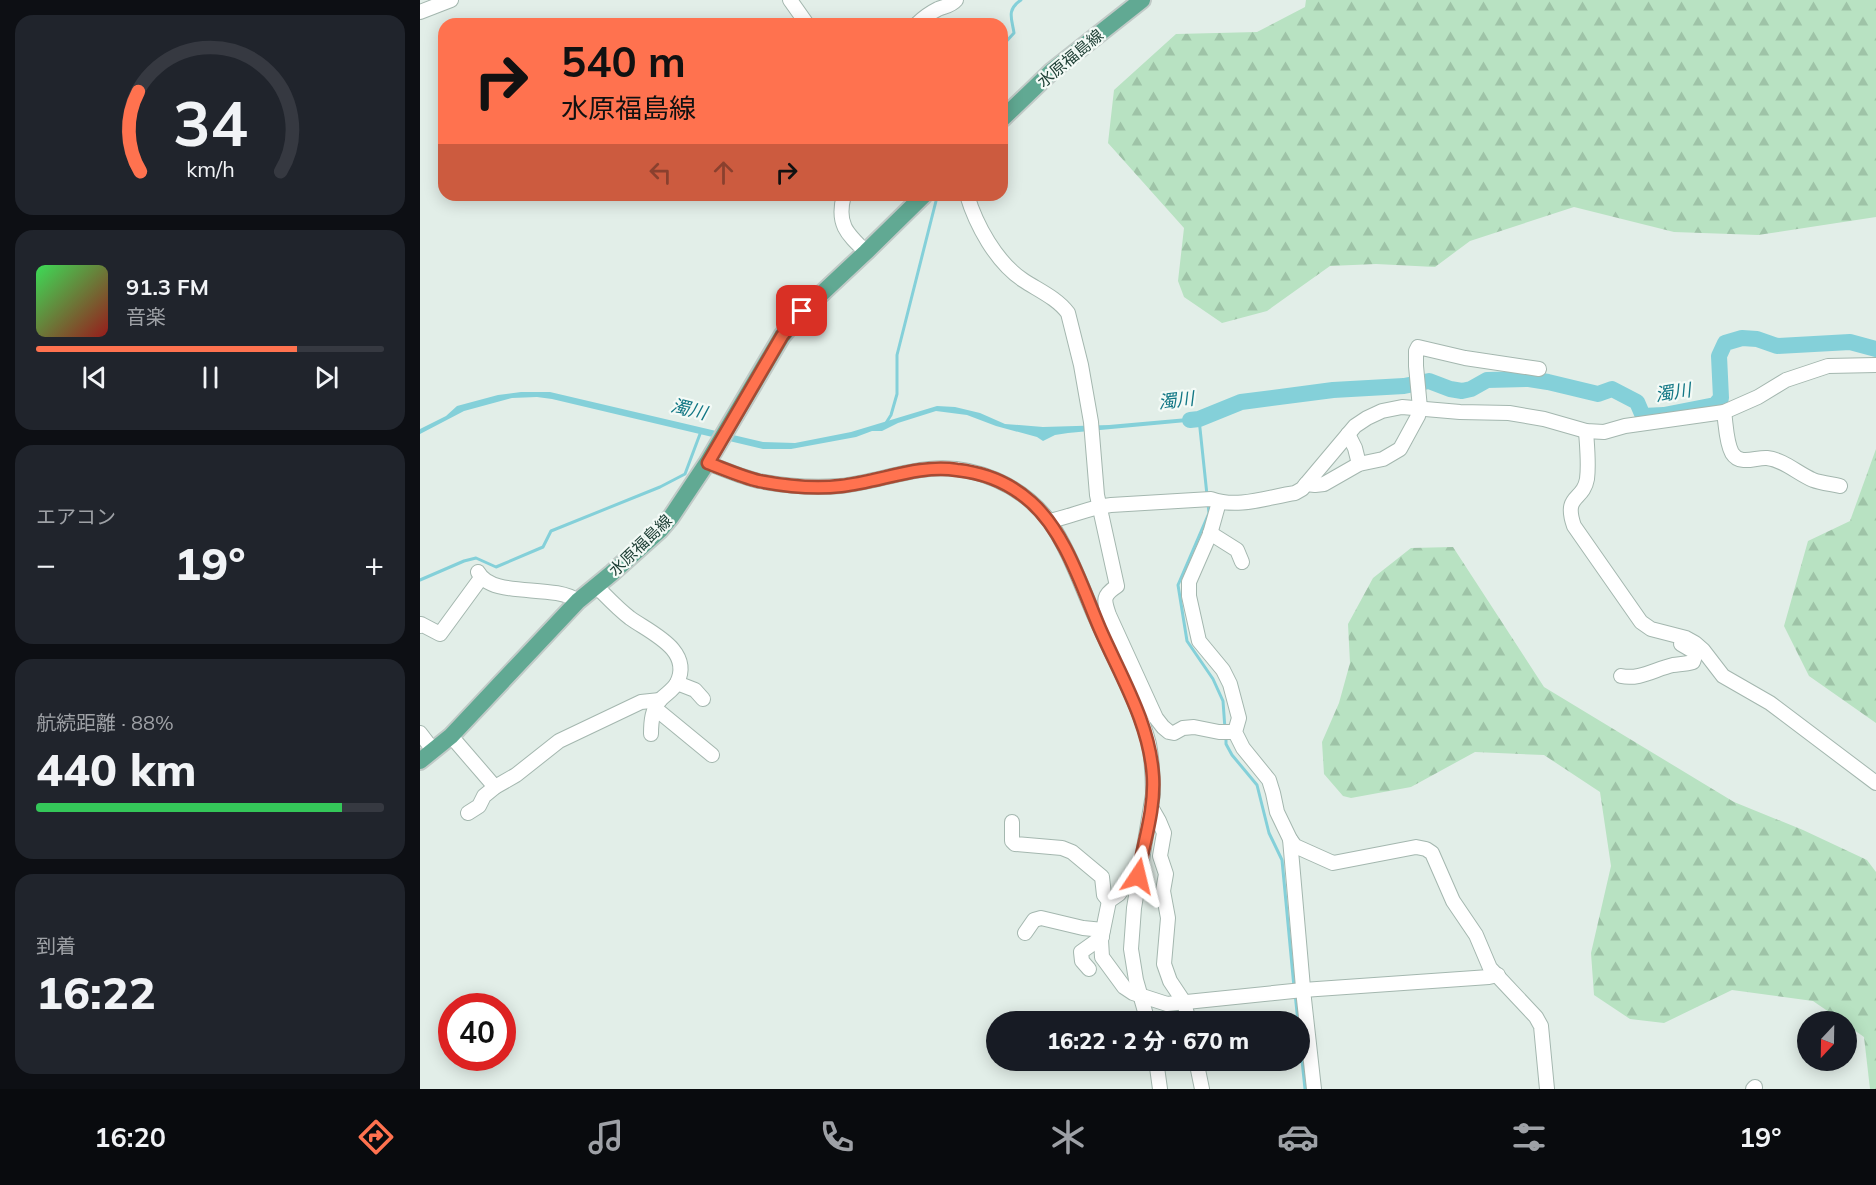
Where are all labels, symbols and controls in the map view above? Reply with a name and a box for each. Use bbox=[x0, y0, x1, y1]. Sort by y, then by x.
street label: 水原福島線 bbox=[1033, 25, 1107, 91]
text: 540 m bbox=[561, 35, 686, 88]
icon: right bbox=[462, 42, 540, 120]
text: 34 bbox=[173, 83, 247, 162]
text: 水原福島線 bbox=[561, 91, 696, 125]
text: km/h bbox=[186, 155, 234, 182]
icon: left bbox=[644, 156, 677, 189]
icon: ahead bbox=[707, 156, 740, 189]
icon: right bbox=[770, 156, 803, 189]
text: 91.3 FM bbox=[126, 273, 209, 301]
pin bbox=[776, 285, 827, 336]
icon: arrive bbox=[785, 294, 818, 327]
text: 音楽 bbox=[126, 304, 166, 329]
icon: previous bbox=[78, 361, 111, 394]
icon: pause bbox=[194, 361, 227, 394]
icon: next bbox=[310, 361, 343, 394]
water label: 濁川 bbox=[1653, 378, 1695, 406]
water label: 濁川 bbox=[1157, 386, 1197, 414]
water label: 濁川 bbox=[669, 393, 711, 425]
text: エアコン bbox=[36, 504, 116, 529]
street label: 水原福島線 bbox=[604, 510, 676, 580]
text: 19° bbox=[174, 535, 246, 591]
text: − bbox=[36, 543, 56, 584]
text: + bbox=[364, 543, 384, 584]
text: 航続距離 · 88% bbox=[36, 710, 174, 735]
text: 440 km bbox=[36, 741, 197, 797]
position arrow bbox=[1106, 844, 1170, 908]
text: 到着 bbox=[36, 933, 76, 958]
text: 16:22 bbox=[36, 964, 156, 1020]
speed limit sign: 40 bbox=[438, 993, 516, 1071]
north arrow bbox=[1797, 1011, 1857, 1071]
map controls bbox=[1797, 1011, 1857, 1071]
text: 16:22 · 2 分 · 670 m bbox=[1047, 1027, 1249, 1055]
icon: directions bbox=[355, 1116, 397, 1158]
icon: music bbox=[585, 1116, 627, 1158]
icon: phone bbox=[816, 1116, 858, 1158]
icon: climate bbox=[1047, 1116, 1089, 1158]
icon: car bbox=[1277, 1116, 1319, 1158]
icon: filters bbox=[1508, 1116, 1550, 1158]
text: 16:20 bbox=[94, 1120, 166, 1154]
text: 19° bbox=[1739, 1120, 1782, 1154]

